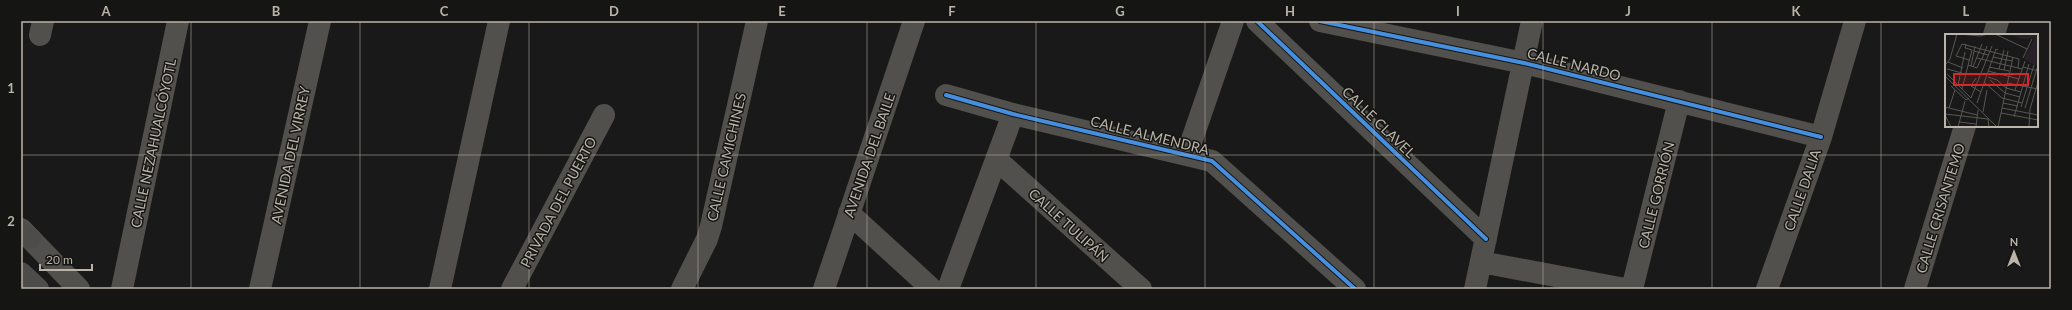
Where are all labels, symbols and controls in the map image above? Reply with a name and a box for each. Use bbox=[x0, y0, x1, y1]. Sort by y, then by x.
text: A bbox=[100, 3, 111, 19]
text: B bbox=[272, 3, 281, 19]
text: C bbox=[440, 3, 449, 19]
text: D bbox=[609, 3, 619, 19]
text: E bbox=[778, 3, 786, 19]
text: F bbox=[948, 3, 956, 19]
text: G bbox=[1115, 3, 1125, 19]
text: H bbox=[1285, 3, 1295, 19]
text: I bbox=[1456, 3, 1460, 19]
text: J bbox=[1625, 3, 1631, 19]
text: K bbox=[1792, 3, 1802, 19]
text: L bbox=[1963, 3, 1970, 19]
inset map bbox=[1945, 34, 2038, 127]
street label: CALLE NARDO bbox=[1526, 44, 1622, 84]
street label: CALLE NEZAHUALCÓYOTL bbox=[127, 57, 179, 229]
text: 1 bbox=[7, 80, 15, 96]
street label: CALLE CLAVEL bbox=[1339, 83, 1419, 161]
street label: AVENIDA DEL VIRREY bbox=[267, 84, 313, 225]
street label: CALLE CAMICHINES bbox=[703, 91, 749, 223]
street label: AVENIDA DEL BAILE bbox=[840, 91, 898, 219]
street label: CALLE ALMENDRA bbox=[1089, 112, 1212, 158]
street label: PRIVADA DEL PUERTO bbox=[516, 134, 600, 270]
street label: CALLE GORRIÓN bbox=[1634, 140, 1678, 250]
street label: CALLE CRISANTEMO bbox=[1912, 141, 1968, 275]
street label: CALLE DALIA bbox=[1780, 146, 1824, 233]
street label: CALLE TULIPÁN bbox=[1025, 185, 1113, 265]
text: 2 bbox=[7, 213, 15, 229]
north arrow bbox=[1994, 232, 2034, 272]
text: N bbox=[2010, 235, 2018, 248]
scale bar bbox=[40, 246, 92, 272]
text: 20 m bbox=[46, 252, 73, 267]

